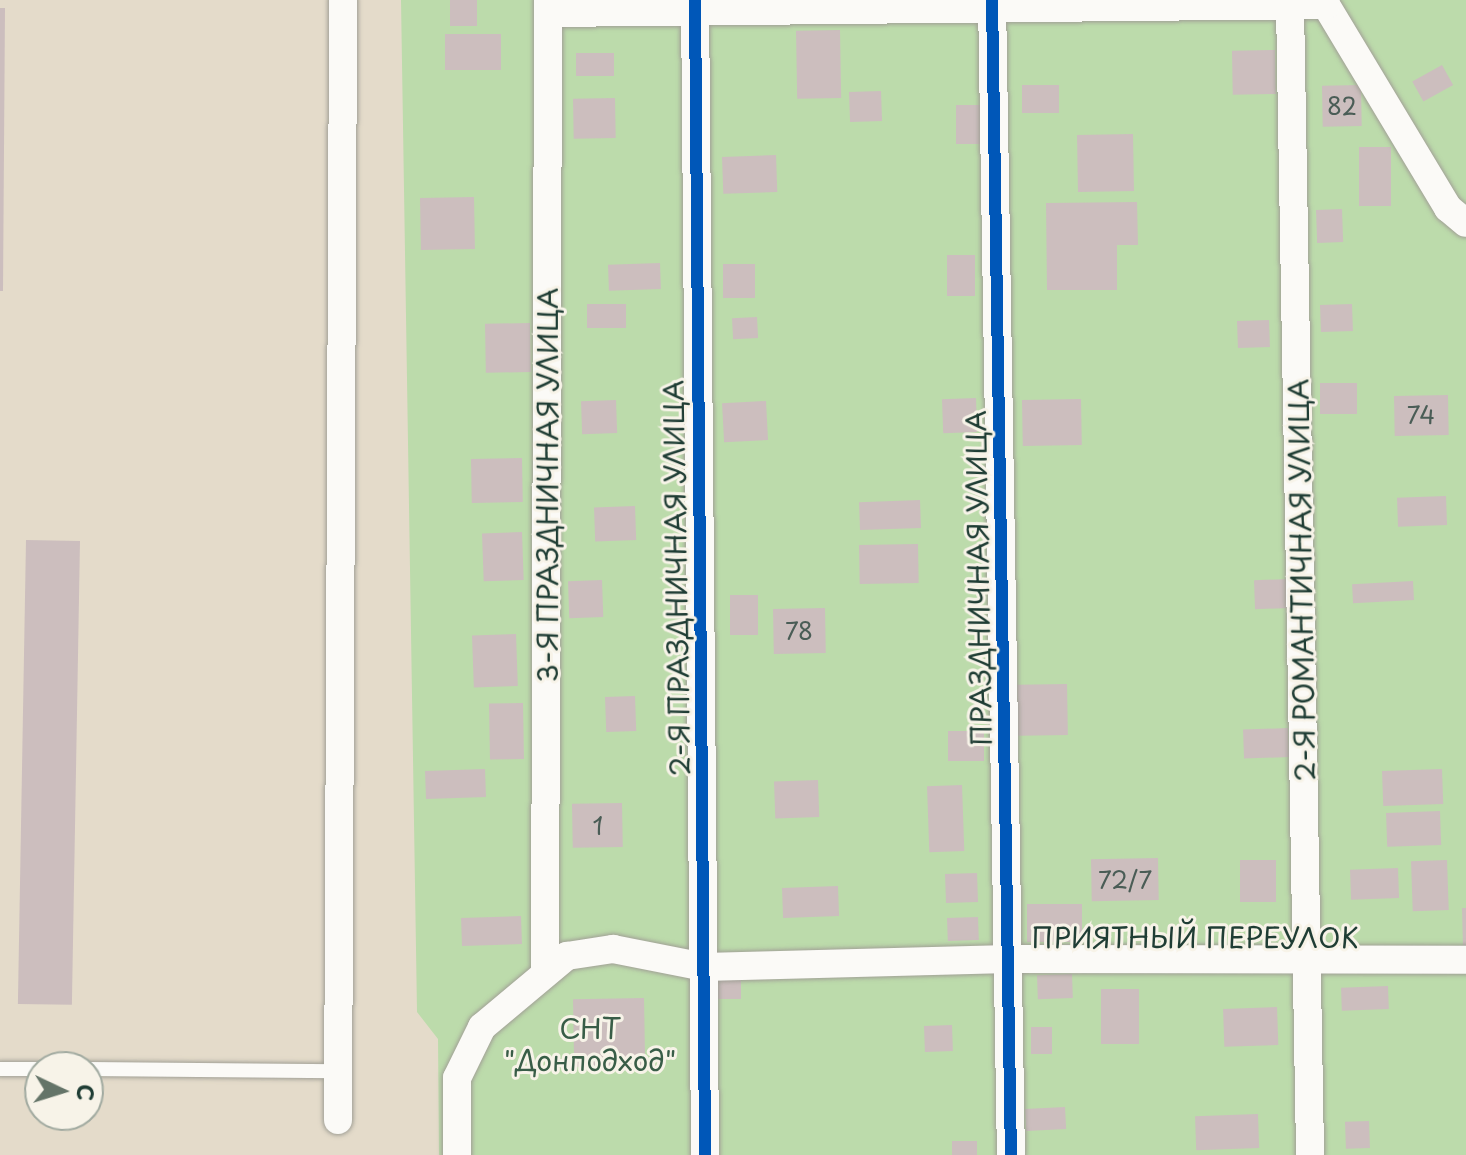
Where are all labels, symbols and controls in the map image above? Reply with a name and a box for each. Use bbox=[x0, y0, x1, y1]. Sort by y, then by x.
house number: 82 bbox=[1327, 92, 1357, 120]
street label: 3-Я ПРАЗДНИЧНАЯ УЛИЦА bbox=[530, 287, 564, 683]
street label: 2-Я РОМАНТИЧНАЯ УЛИЦА bbox=[1281, 378, 1321, 782]
street label: 2-Я ПРАЗДНИЧНАЯ УЛИЦА bbox=[656, 379, 696, 777]
house number: 74 bbox=[1407, 401, 1435, 429]
street label: ПРАЗДНИЧНАЯ УЛИЦА bbox=[958, 410, 998, 746]
house number: 78 bbox=[785, 617, 813, 645]
house number: 1 bbox=[593, 812, 603, 840]
house number: 72/7 bbox=[1098, 866, 1152, 894]
street label: ПРИЯТНЫЙ ПЕРЕУЛОК bbox=[1031, 920, 1359, 954]
park label: СНТ "Донподход" bbox=[504, 1011, 676, 1077]
north arrow bbox=[24, 1051, 104, 1131]
text: С bbox=[69, 1083, 103, 1102]

